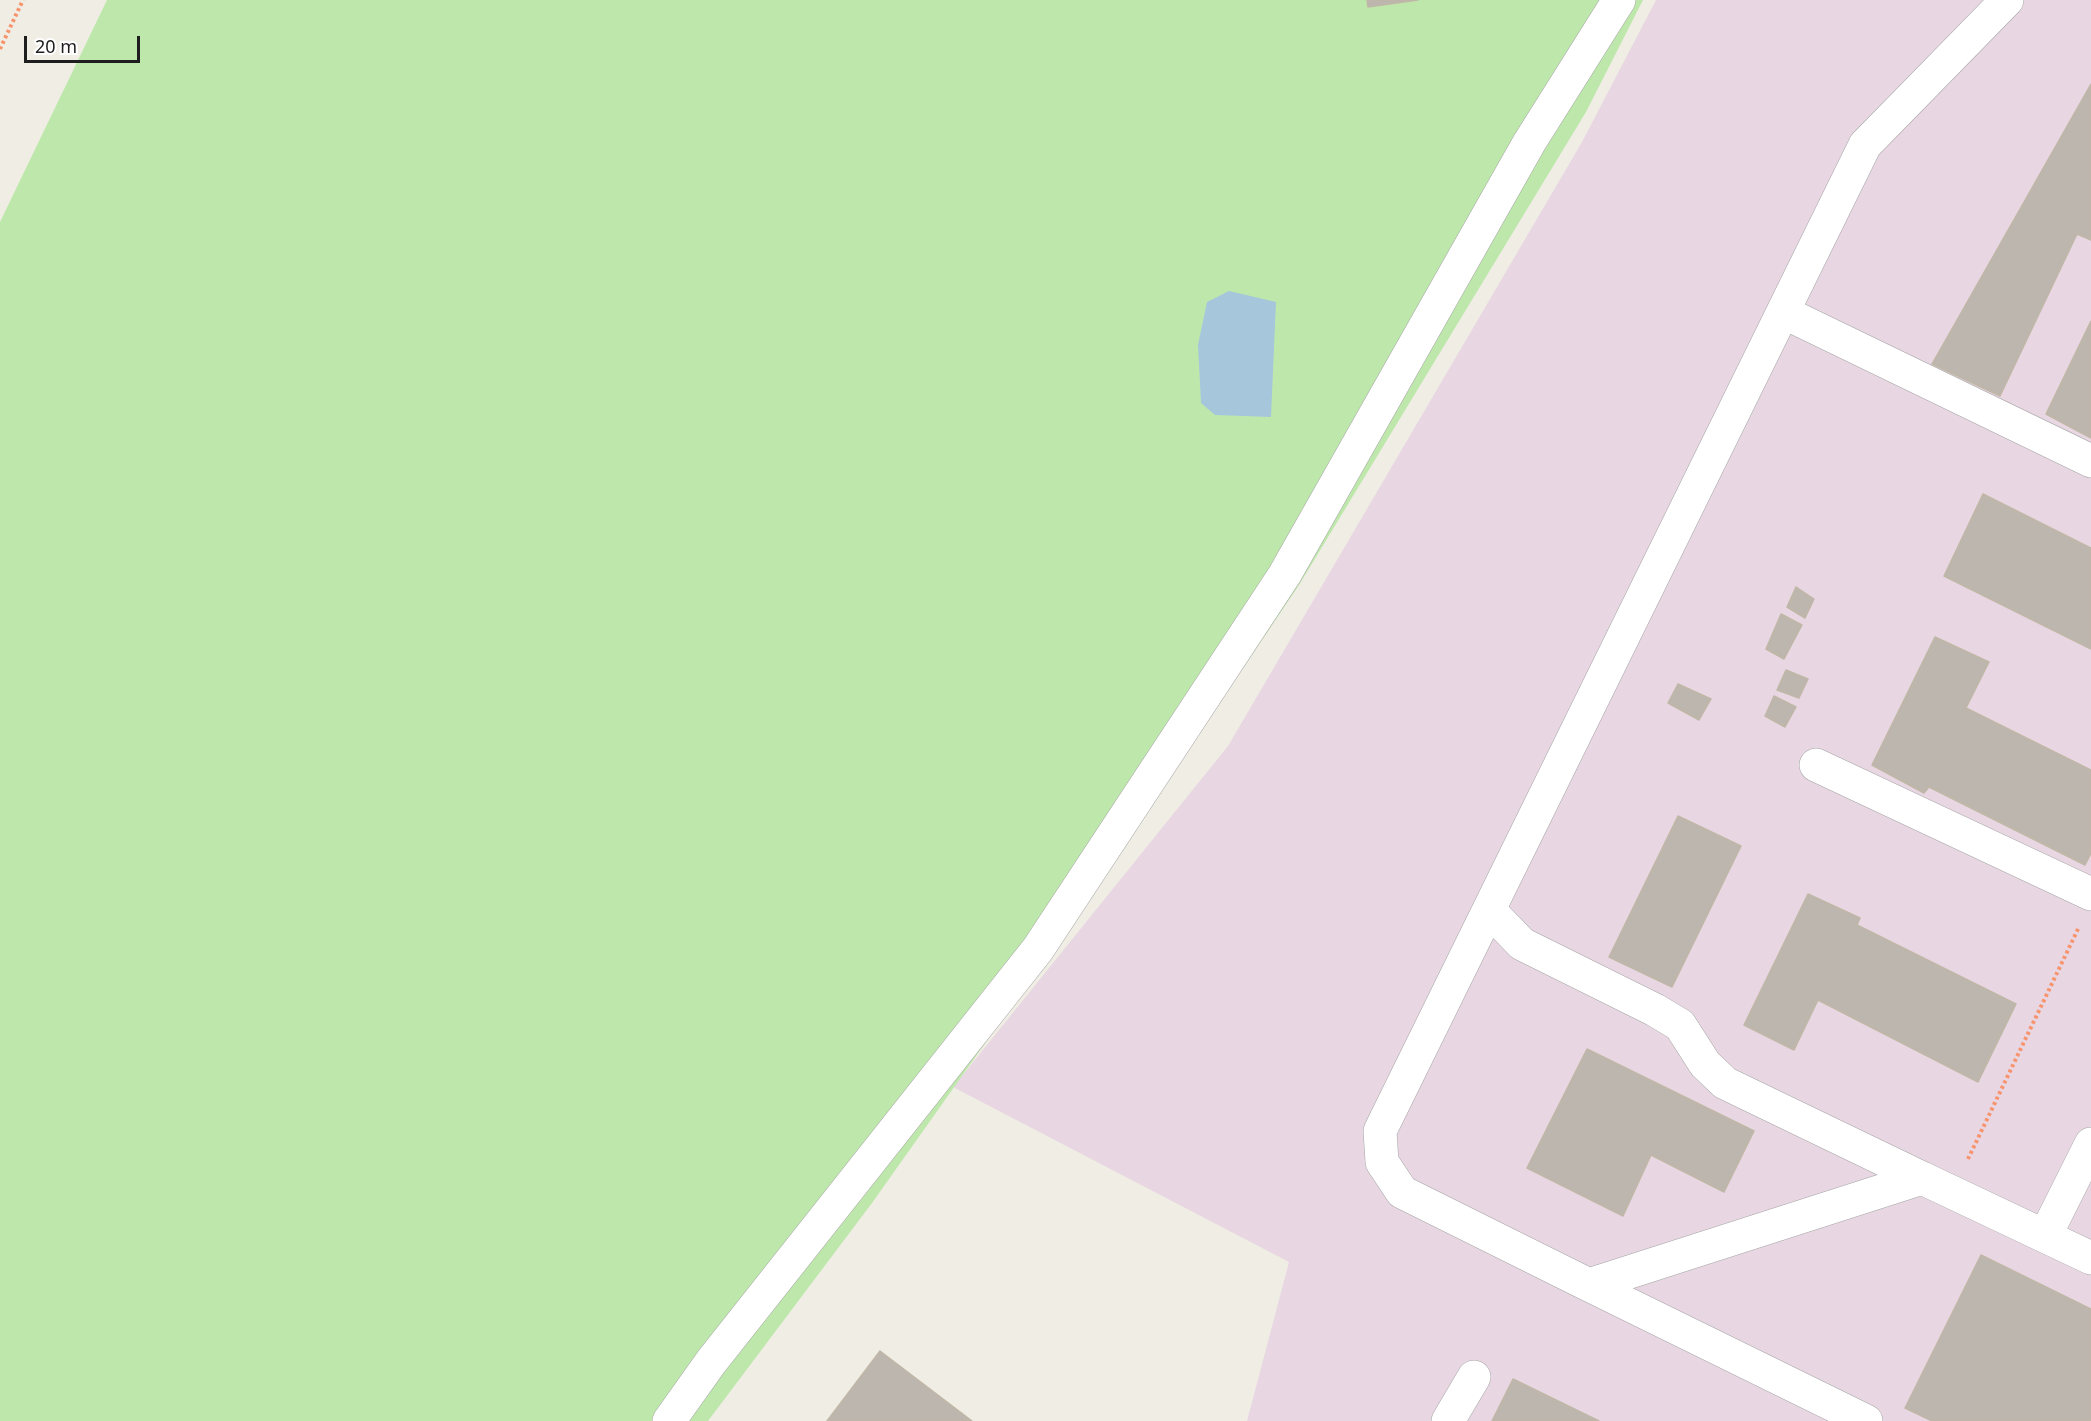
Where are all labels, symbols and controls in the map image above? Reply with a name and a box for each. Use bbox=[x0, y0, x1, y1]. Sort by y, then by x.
scale bar bbox=[27, 24, 142, 62]
text: 20 m bbox=[35, 34, 77, 58]

